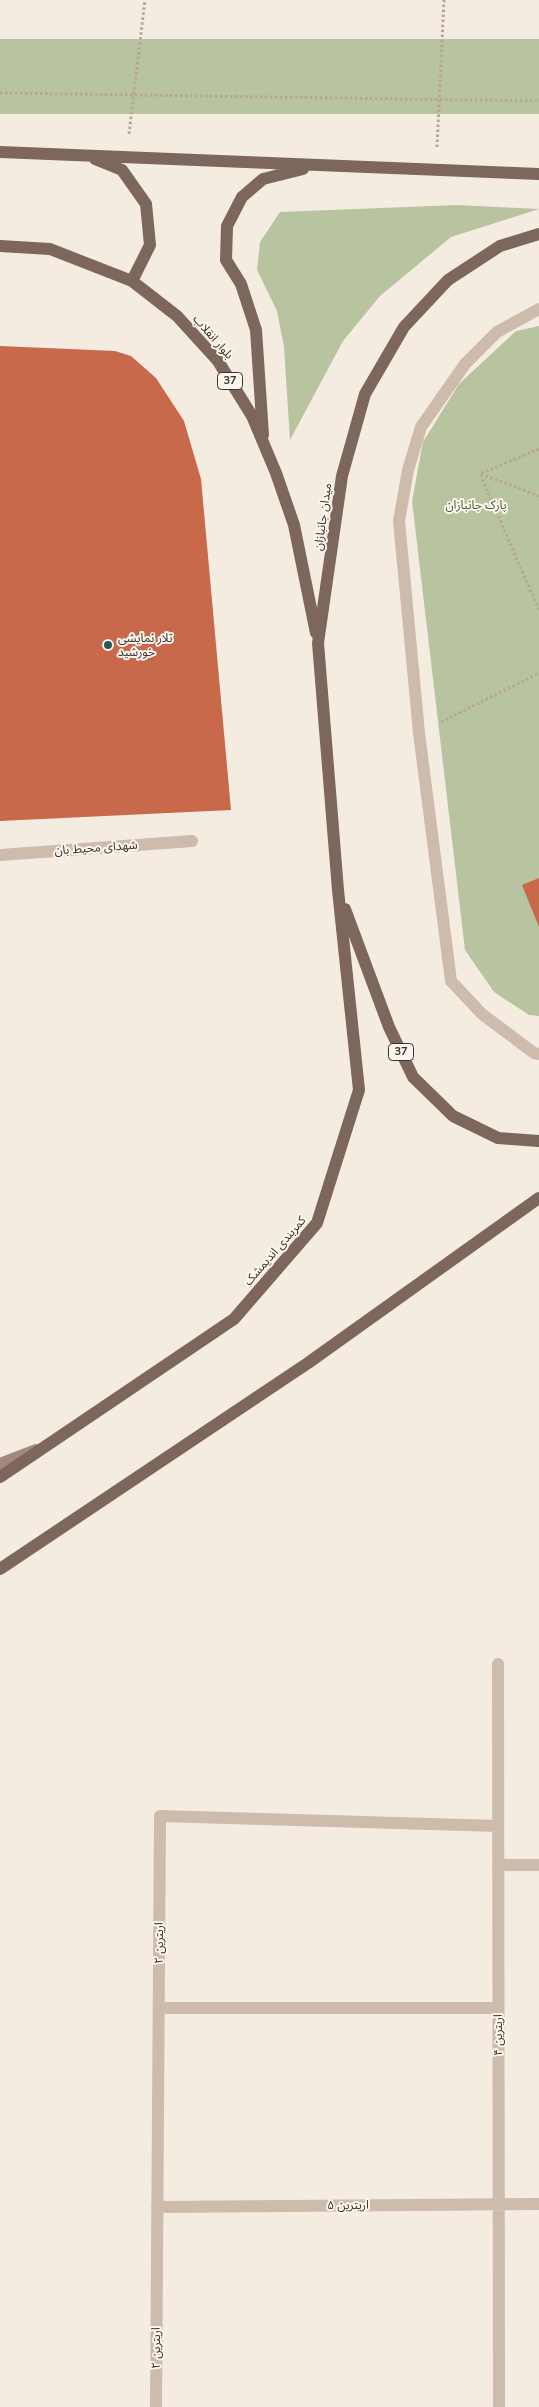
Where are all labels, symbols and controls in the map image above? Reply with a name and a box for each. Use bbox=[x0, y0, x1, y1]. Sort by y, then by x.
street label: بلوار انقلاب bbox=[190, 312, 236, 362]
road number: 37 bbox=[218, 372, 242, 390]
street label: میدان جانبازان bbox=[311, 482, 335, 552]
park label: پارک جانبازان bbox=[445, 498, 507, 512]
place label: تلار نمایشی خورشید bbox=[118, 631, 173, 659]
marker: تلار نمایشی خورشید bbox=[102, 639, 114, 651]
street label: شهدای محیط بان bbox=[54, 838, 138, 858]
road number: 37 bbox=[388, 1044, 414, 1060]
street label: کمربندی اندیمشک bbox=[241, 1213, 309, 1289]
street label: اریترین ۲ bbox=[152, 1922, 166, 1964]
street label: اریترین ۴ bbox=[491, 2014, 505, 2056]
street label: اریترین ۵ bbox=[327, 2198, 369, 2212]
street label: اریترین ۲ bbox=[149, 2327, 163, 2369]

